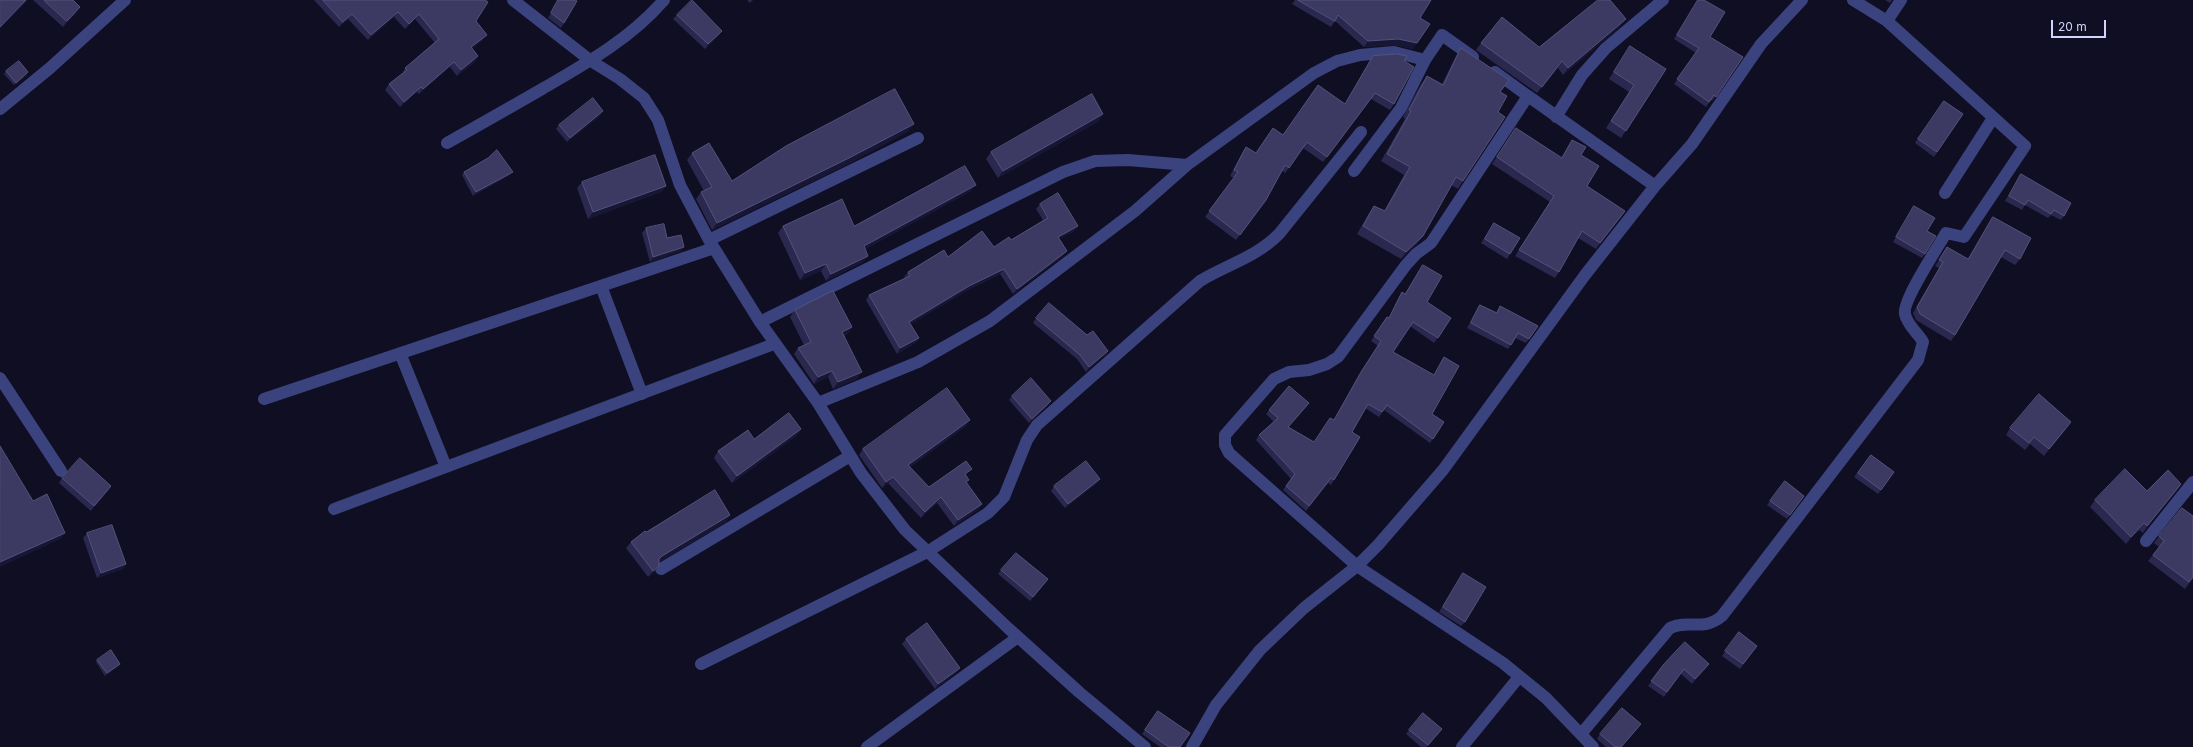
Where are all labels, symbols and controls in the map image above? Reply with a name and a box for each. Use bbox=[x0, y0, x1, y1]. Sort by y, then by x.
scale bar bbox=[2053, 12, 2108, 38]
text: 20 m bbox=[2058, 19, 2087, 34]

